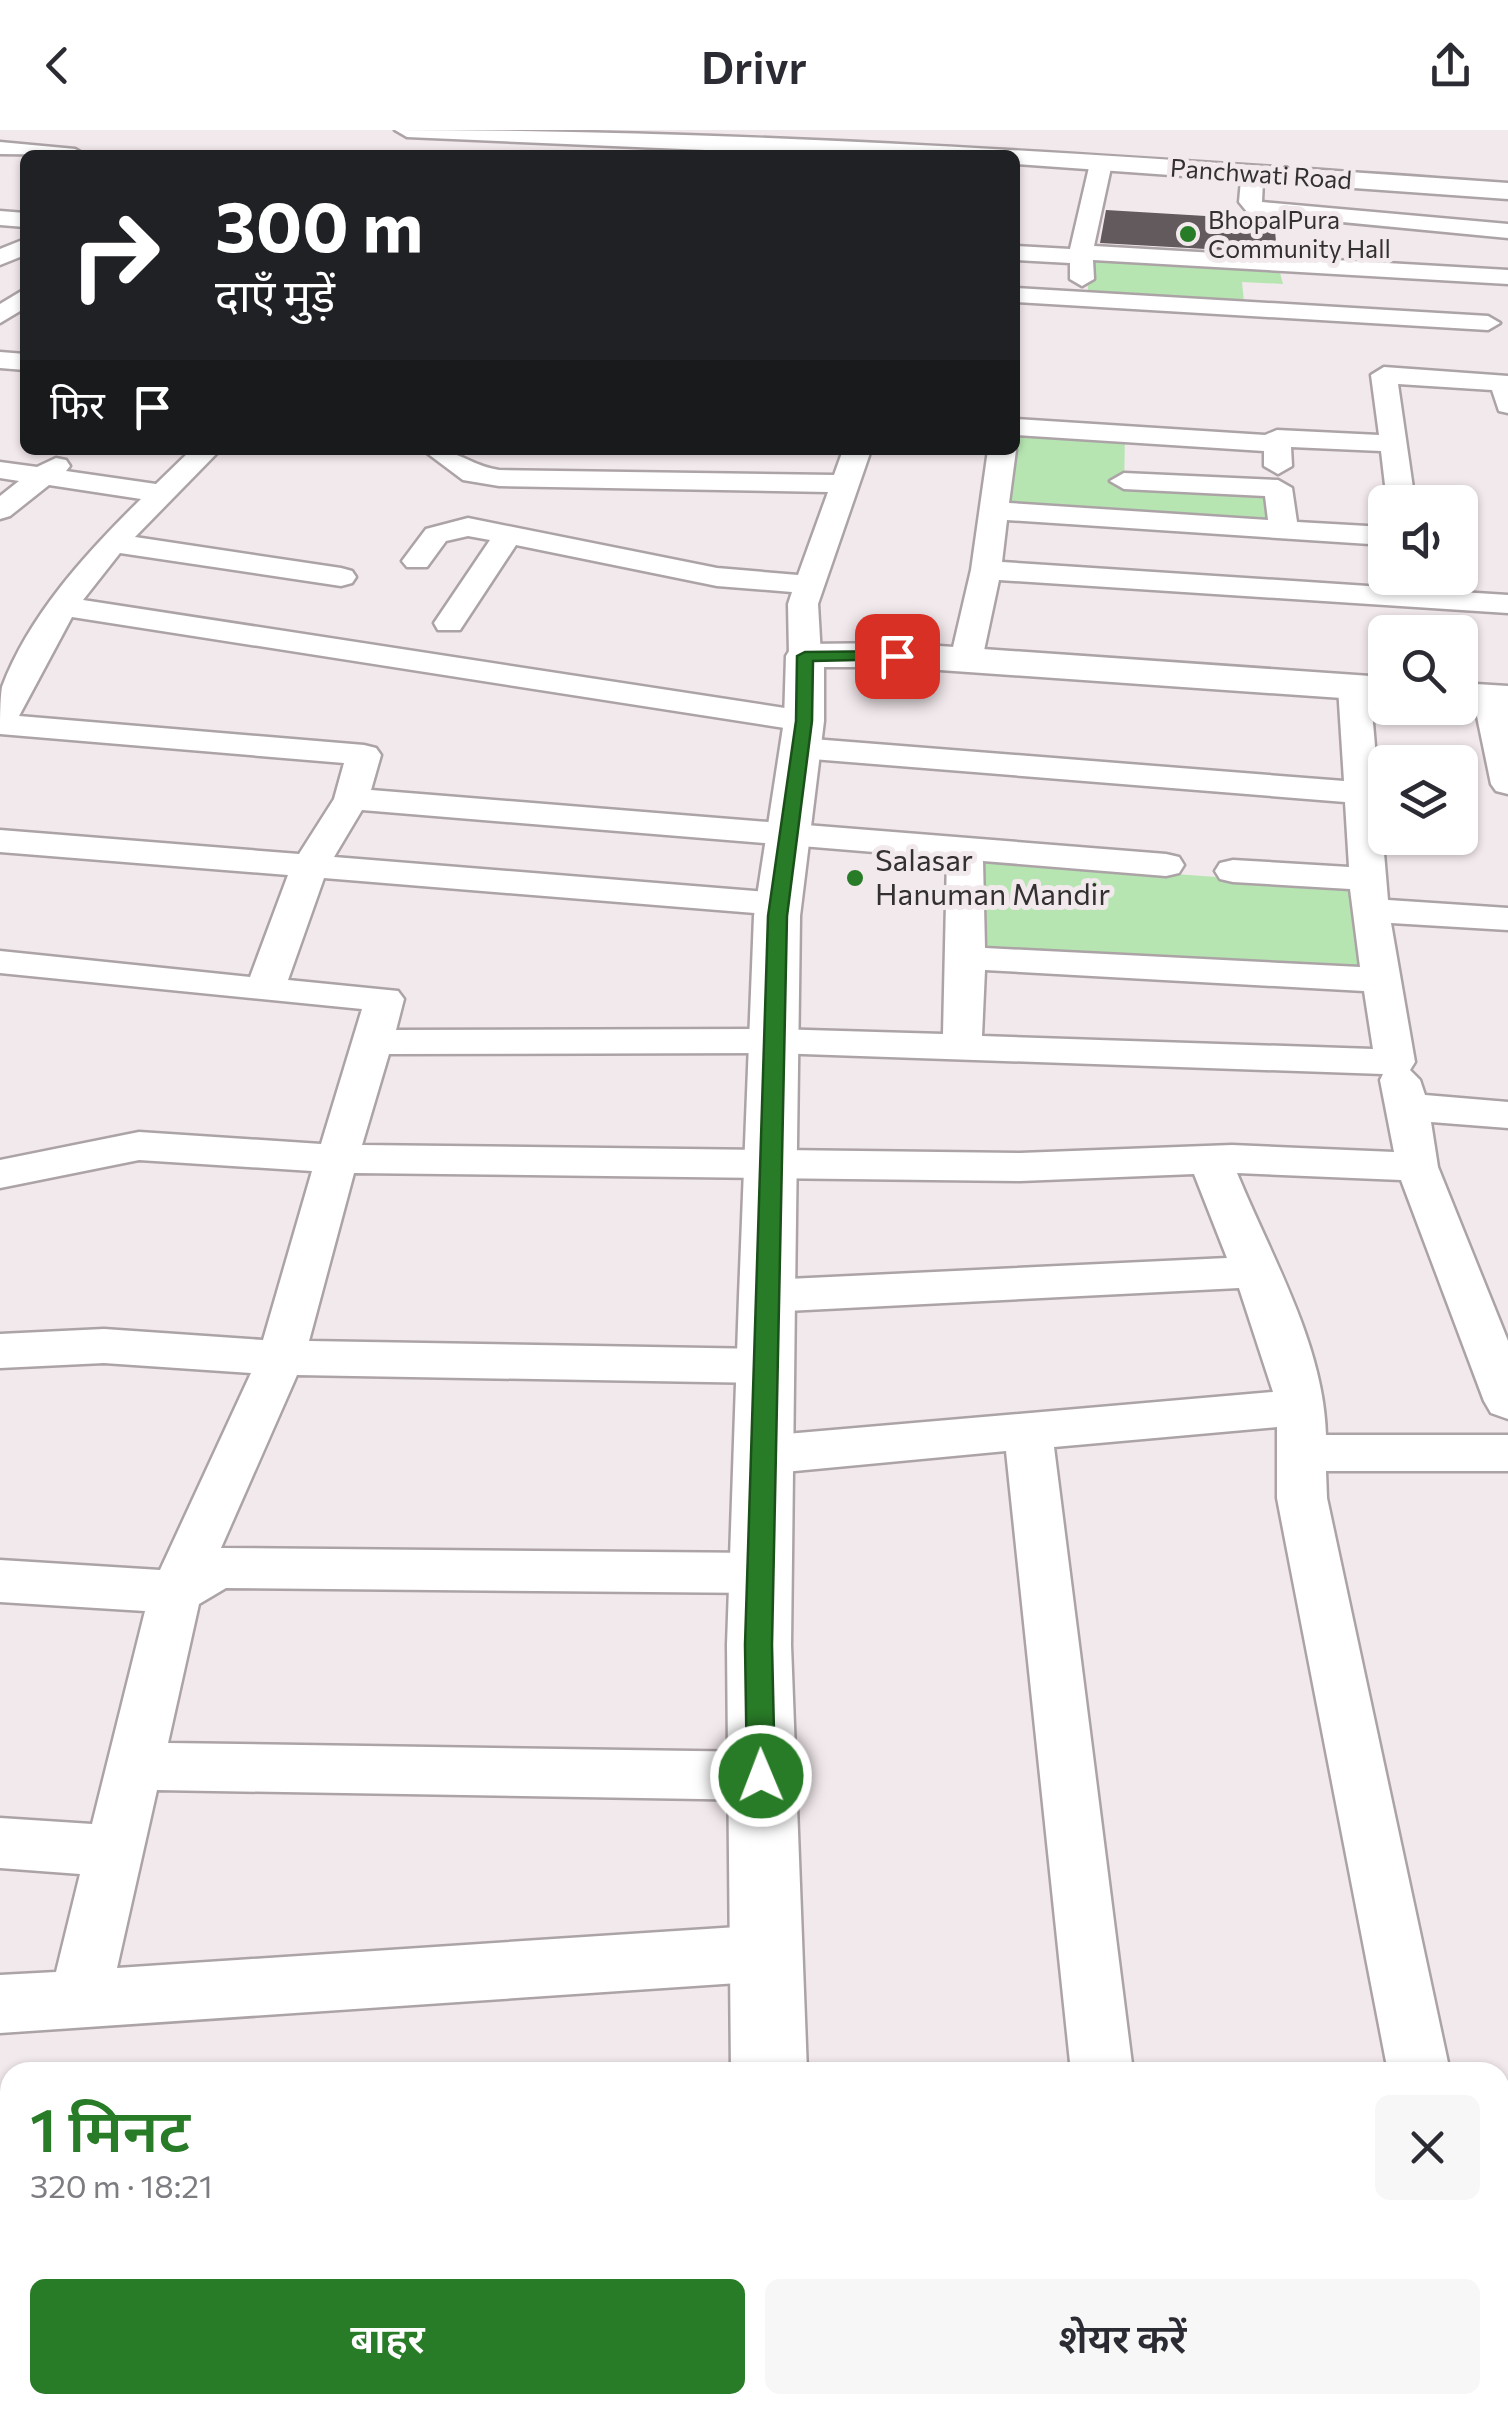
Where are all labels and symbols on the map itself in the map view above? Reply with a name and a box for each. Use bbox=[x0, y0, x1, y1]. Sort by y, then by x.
street label: Panchwati Road bbox=[1169, 152, 1353, 194]
place label: BhopalPura Community Hall bbox=[1208, 204, 1391, 263]
marker: BhopalPura Community Hall bbox=[1177, 223, 1199, 245]
pin bbox=[855, 614, 940, 699]
place label: Salasar Hanuman Mandir bbox=[875, 840, 1110, 911]
marker: Salasar Hanuman Mandir bbox=[844, 867, 866, 889]
position arrow bbox=[709, 1724, 813, 1828]

